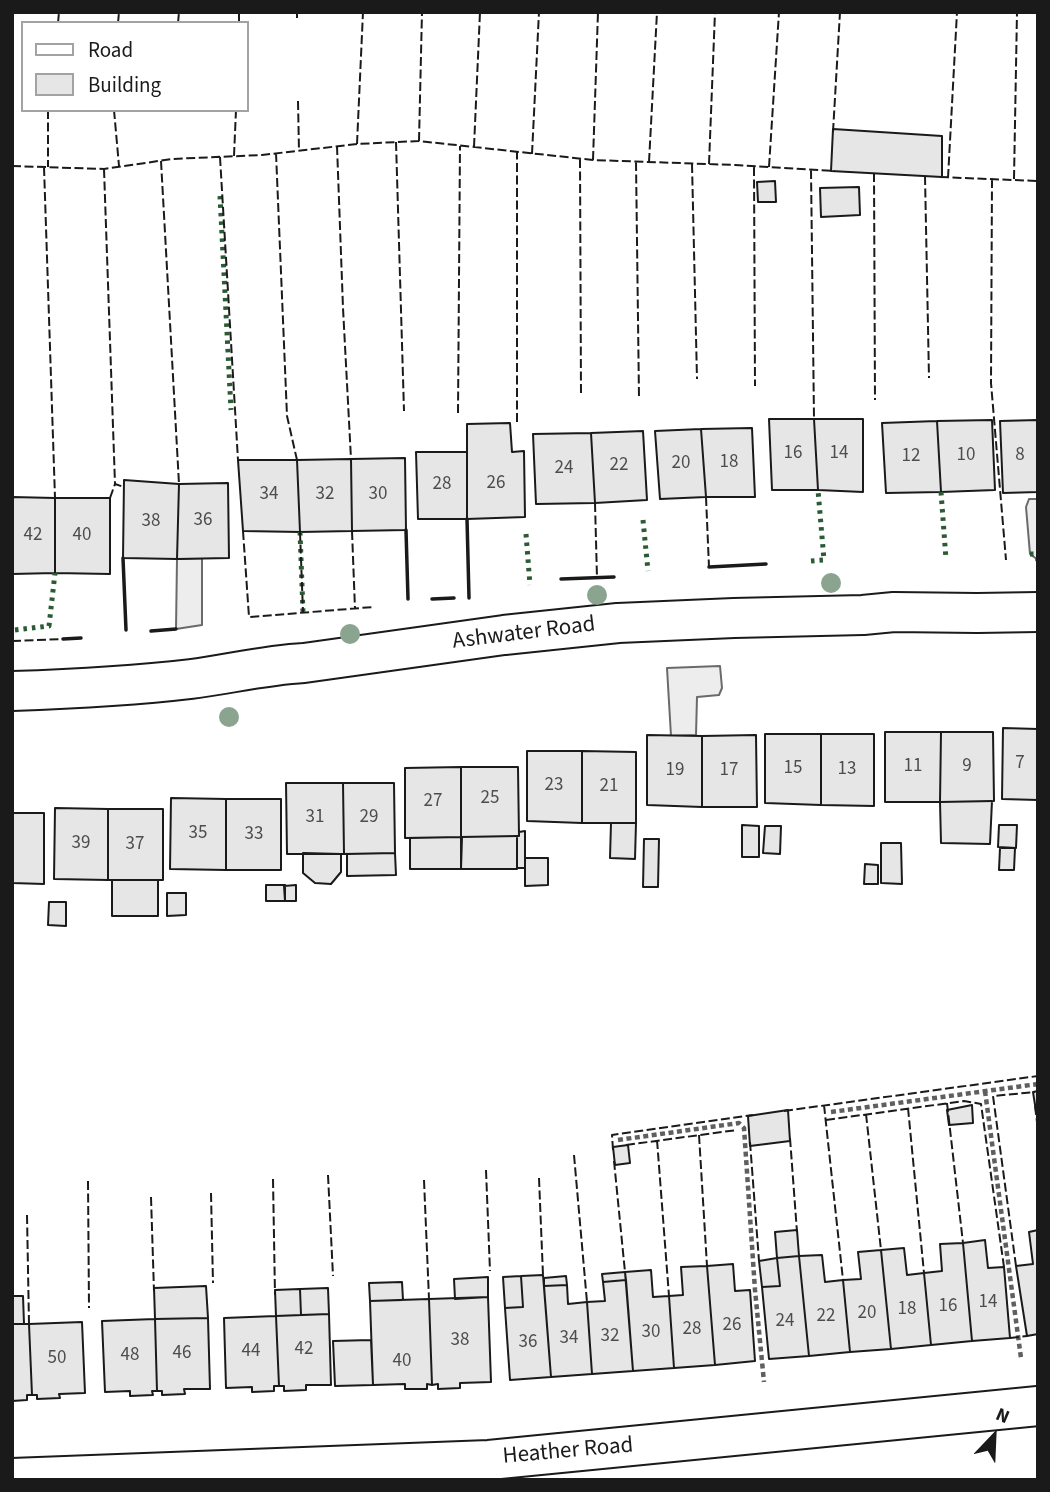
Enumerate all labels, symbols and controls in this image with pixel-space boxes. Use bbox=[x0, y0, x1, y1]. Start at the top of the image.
legend bbox=[21, 21, 248, 112]
text: Road bbox=[88, 35, 133, 65]
text: Building bbox=[88, 70, 161, 100]
house number: 16 bbox=[784, 443, 802, 465]
house number: 14 bbox=[830, 443, 848, 465]
house number: 10 bbox=[957, 445, 975, 467]
house number: 8 bbox=[1015, 445, 1025, 467]
house number: 12 bbox=[902, 446, 920, 468]
house number: 18 bbox=[720, 452, 738, 474]
house number: 20 bbox=[672, 453, 690, 475]
house number: 22 bbox=[610, 455, 628, 477]
house number: 24 bbox=[555, 458, 573, 480]
house number: 26 bbox=[487, 473, 505, 495]
house number: 28 bbox=[433, 474, 451, 496]
house number: 34 bbox=[260, 484, 278, 506]
house number: 32 bbox=[316, 484, 334, 506]
house number: 30 bbox=[369, 484, 387, 506]
house number: 36 bbox=[194, 510, 212, 532]
house number: 38 bbox=[142, 511, 160, 533]
house number: 42 bbox=[24, 525, 42, 547]
house number: 40 bbox=[73, 525, 91, 547]
street label: Ashwater Road bbox=[451, 612, 597, 656]
house number: 7 bbox=[1015, 753, 1025, 775]
house number: 11 bbox=[904, 756, 922, 778]
house number: 9 bbox=[962, 756, 972, 778]
house number: 15 bbox=[784, 758, 802, 780]
house number: 13 bbox=[838, 759, 856, 781]
house number: 19 bbox=[666, 760, 684, 782]
house number: 17 bbox=[720, 760, 738, 782]
house number: 23 bbox=[545, 775, 563, 797]
house number: 21 bbox=[600, 776, 618, 798]
house number: 25 bbox=[481, 788, 499, 810]
house number: 27 bbox=[424, 791, 442, 813]
house number: 31 bbox=[306, 807, 324, 829]
house number: 29 bbox=[360, 807, 378, 829]
house number: 35 bbox=[189, 823, 207, 845]
house number: 33 bbox=[245, 824, 263, 846]
house number: 39 bbox=[72, 833, 90, 855]
house number: 37 bbox=[126, 834, 144, 856]
house number: 14 bbox=[979, 1292, 997, 1314]
house number: 16 bbox=[939, 1296, 957, 1318]
house number: 18 bbox=[898, 1299, 916, 1321]
house number: 20 bbox=[858, 1303, 876, 1325]
house number: 22 bbox=[817, 1306, 835, 1328]
house number: 24 bbox=[776, 1311, 794, 1333]
house number: 26 bbox=[723, 1315, 741, 1337]
house number: 28 bbox=[683, 1319, 701, 1341]
house number: 30 bbox=[642, 1322, 660, 1344]
house number: 32 bbox=[601, 1326, 619, 1348]
house number: 34 bbox=[560, 1328, 578, 1350]
house number: 38 bbox=[451, 1330, 469, 1352]
house number: 36 bbox=[519, 1332, 537, 1354]
house number: 42 bbox=[295, 1339, 313, 1361]
house number: 44 bbox=[242, 1341, 260, 1363]
house number: 46 bbox=[173, 1343, 191, 1365]
house number: 48 bbox=[121, 1345, 139, 1367]
house number: 50 bbox=[48, 1348, 66, 1370]
house number: 40 bbox=[393, 1351, 411, 1373]
north arrow bbox=[959, 1401, 1029, 1471]
text: N bbox=[991, 1401, 1013, 1431]
street label: Heather Road bbox=[502, 1433, 634, 1471]

